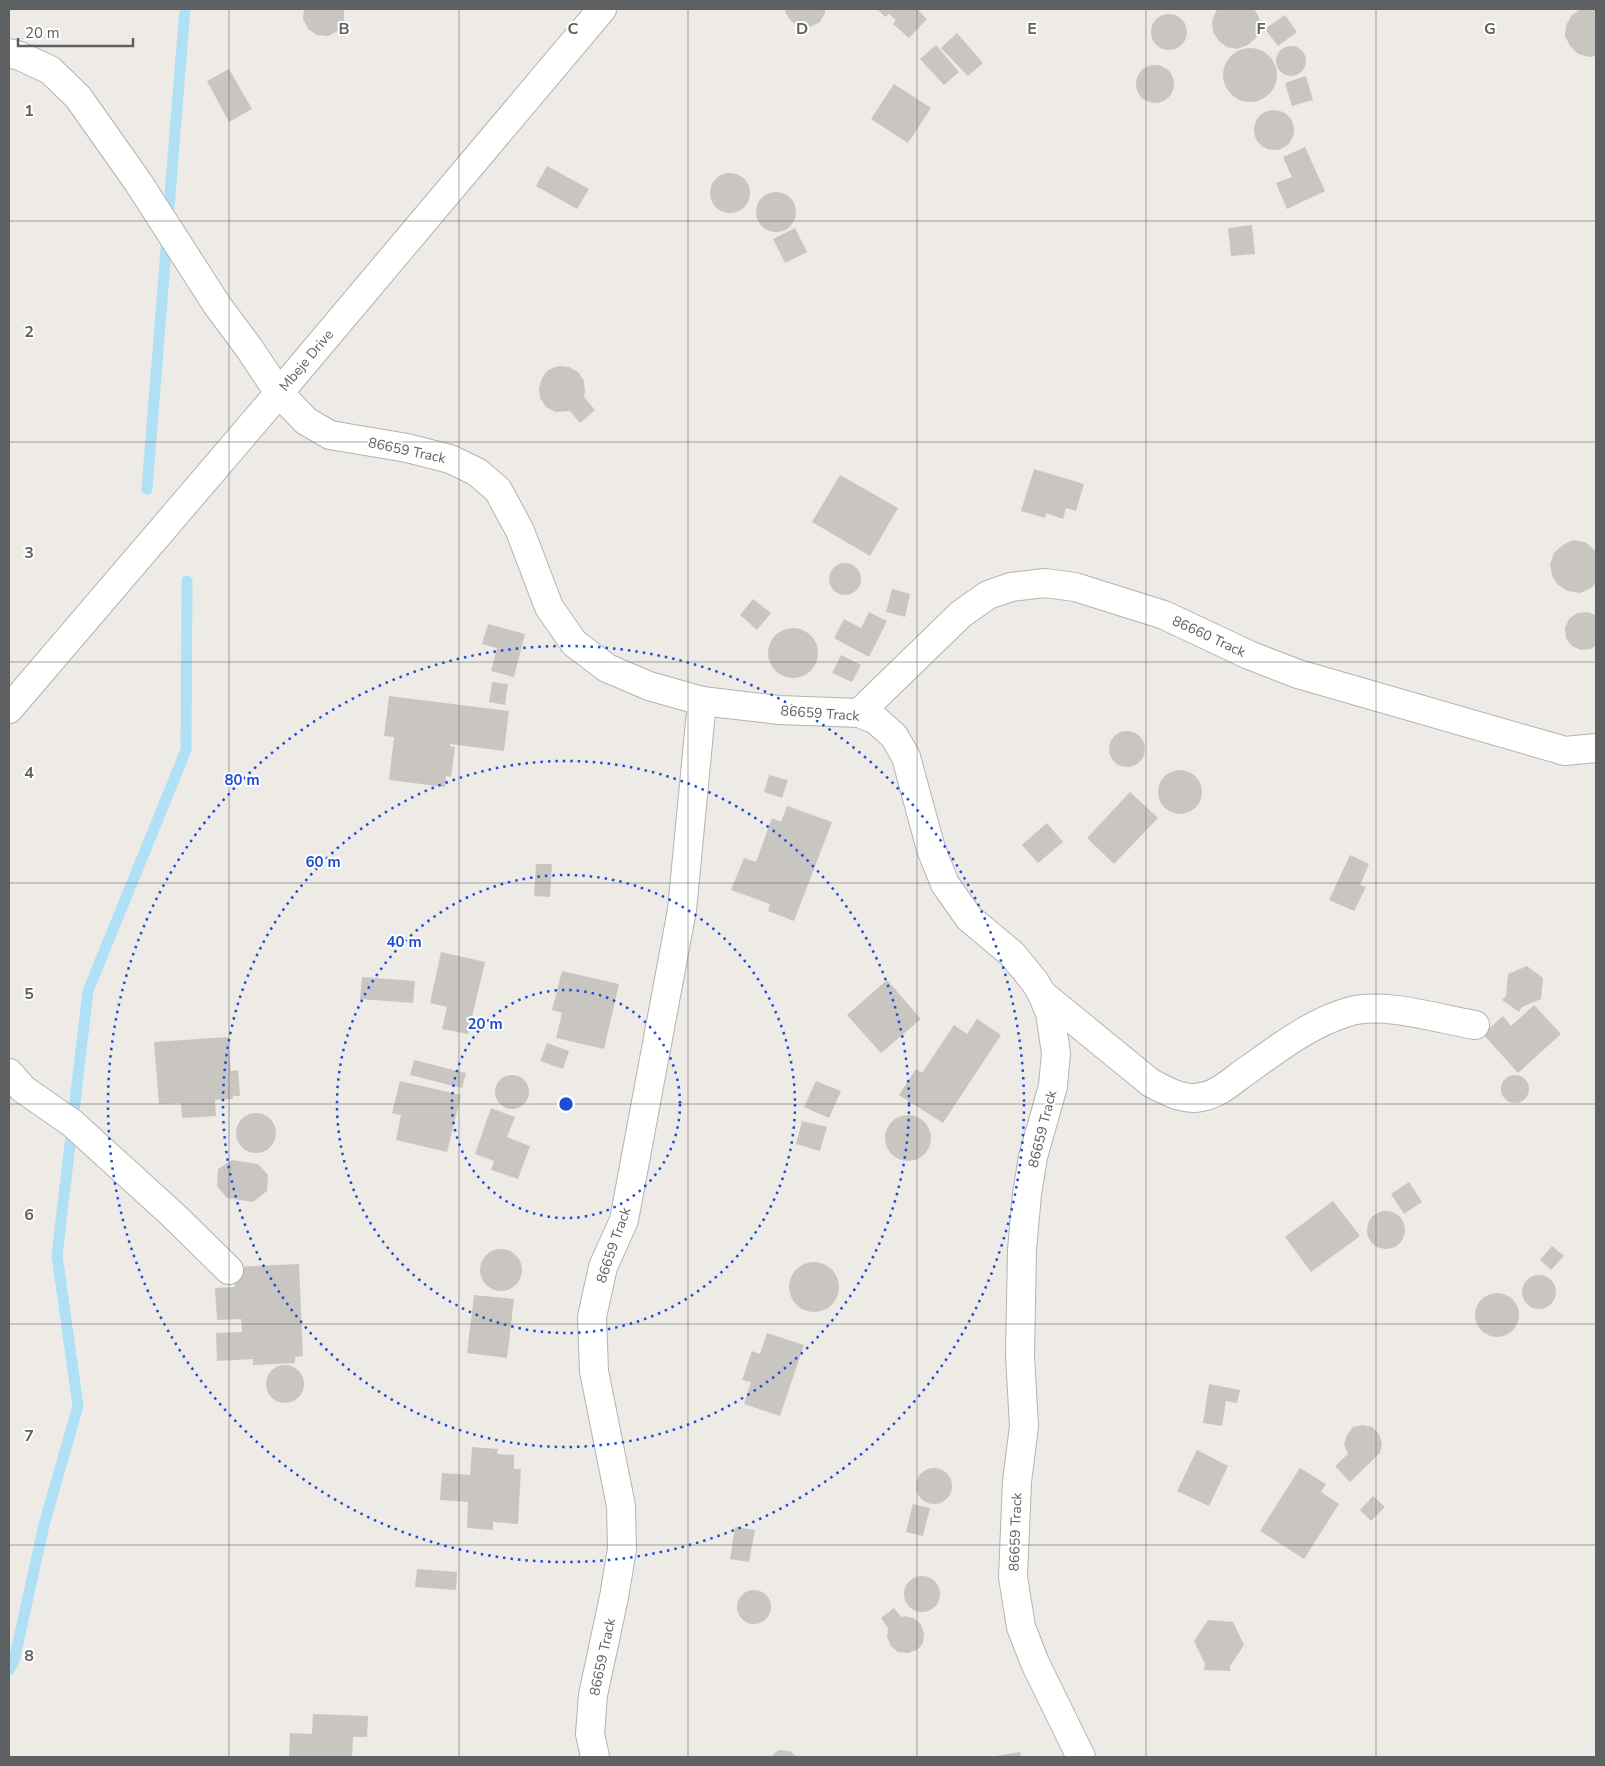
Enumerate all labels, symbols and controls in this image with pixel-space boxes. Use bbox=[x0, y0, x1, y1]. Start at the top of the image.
scale bar bbox=[18, 15, 132, 47]
text: B bbox=[338, 18, 350, 40]
text: C bbox=[568, 18, 579, 40]
text: D bbox=[796, 18, 808, 40]
text: E bbox=[1027, 18, 1037, 40]
text: F bbox=[1257, 18, 1266, 40]
text: G bbox=[1484, 18, 1496, 40]
text: 20 m bbox=[25, 23, 60, 43]
text: 1 bbox=[24, 100, 34, 122]
text: 2 bbox=[24, 321, 34, 343]
street label: Mbeje Drive bbox=[275, 325, 338, 395]
street label: 86659 Track bbox=[366, 433, 448, 468]
text: 3 bbox=[24, 542, 34, 564]
street label: 86660 Track bbox=[1169, 611, 1249, 662]
street label: 86659 Track bbox=[780, 701, 861, 726]
text: 4 bbox=[24, 762, 34, 784]
text: 80 m bbox=[224, 770, 260, 790]
text: 60 m bbox=[305, 852, 341, 872]
text: 40 m bbox=[386, 932, 422, 952]
text: 5 bbox=[24, 983, 34, 1005]
text: 20 m bbox=[467, 1014, 503, 1034]
street label: 86659 Track bbox=[1024, 1088, 1061, 1170]
centre of rings bbox=[557, 1095, 575, 1113]
text: 6 bbox=[24, 1204, 34, 1226]
street label: 86659 Track bbox=[592, 1204, 636, 1286]
text: 7 bbox=[24, 1425, 34, 1447]
street label: 86659 Track bbox=[1005, 1491, 1026, 1572]
street label: 86659 Track bbox=[585, 1616, 620, 1698]
text: 8 bbox=[24, 1645, 34, 1667]

